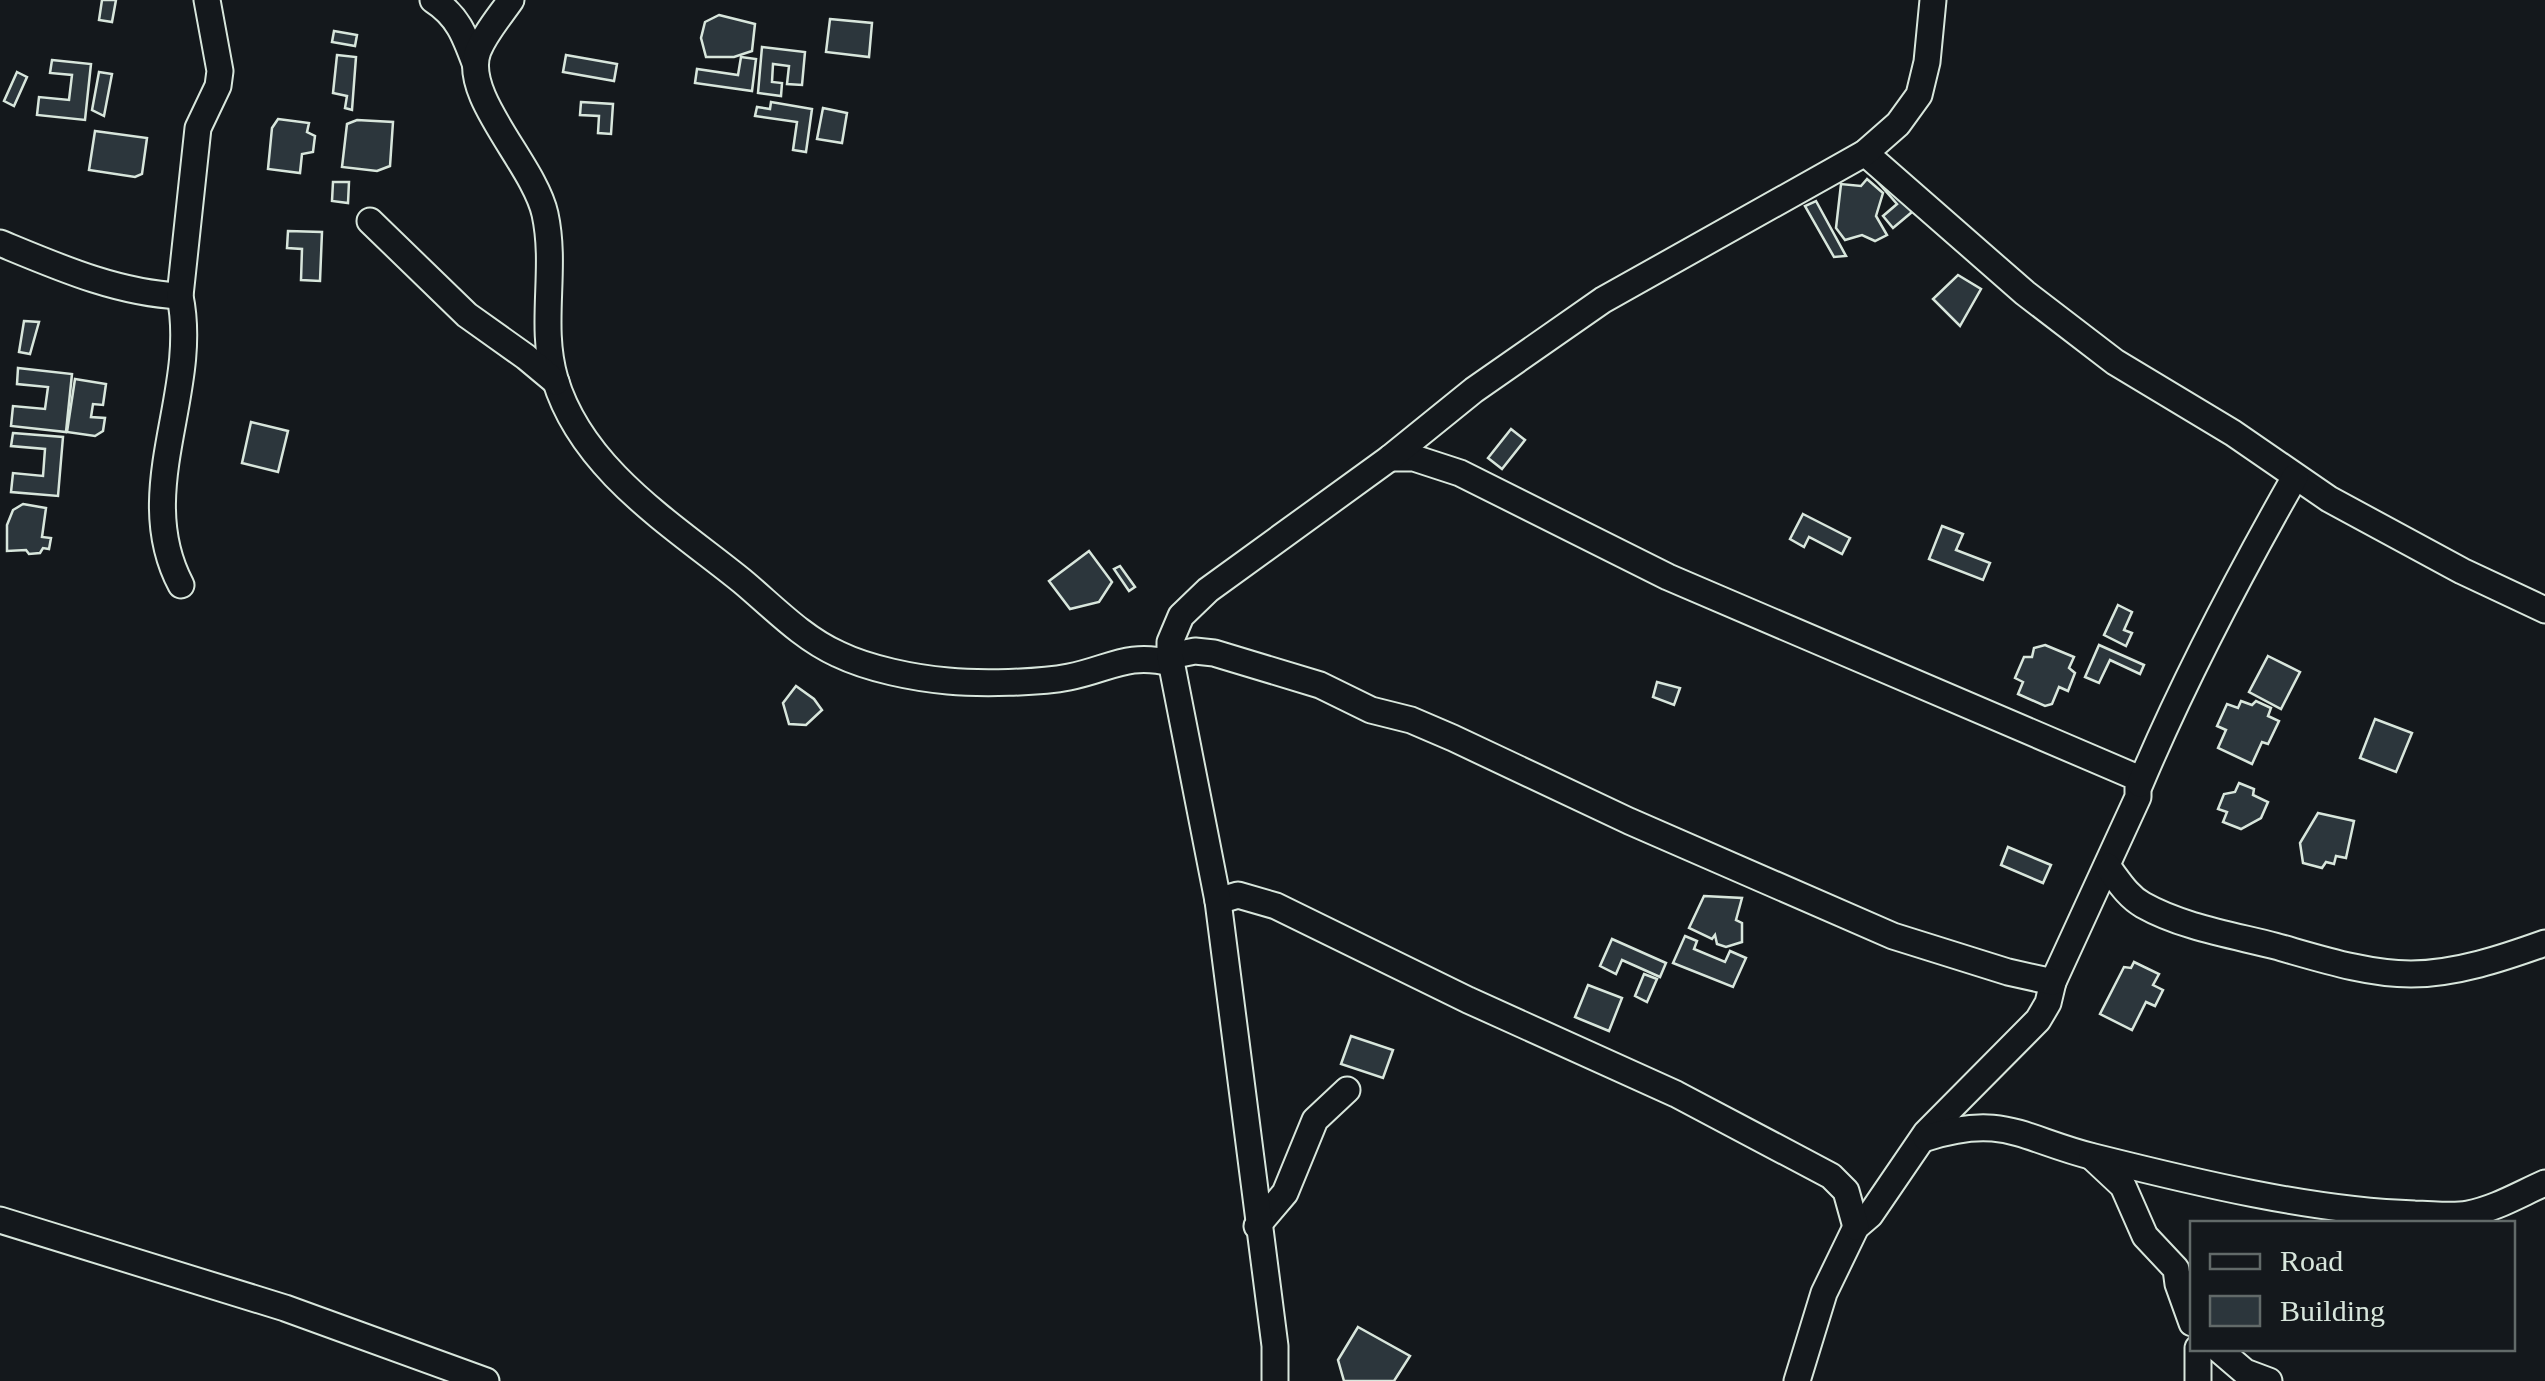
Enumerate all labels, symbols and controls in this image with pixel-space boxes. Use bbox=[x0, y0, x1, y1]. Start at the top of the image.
legend bbox=[2190, 1221, 2515, 1351]
text: Road bbox=[2280, 1244, 2343, 1277]
text: Building bbox=[2280, 1294, 2385, 1327]

